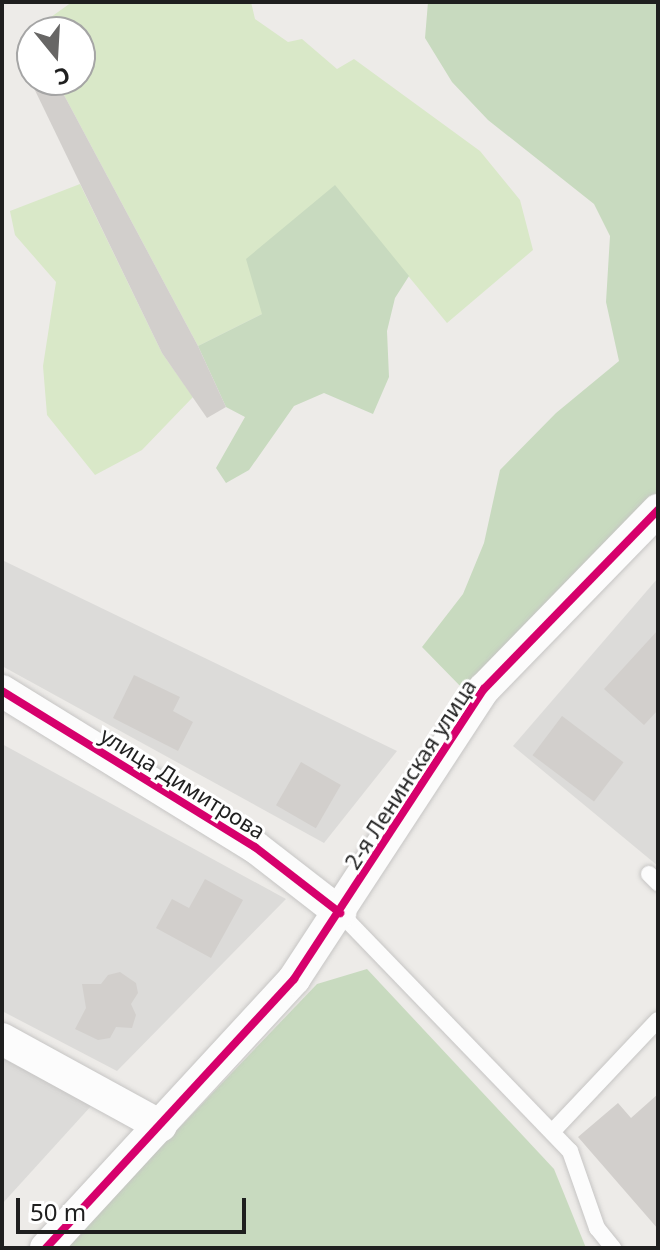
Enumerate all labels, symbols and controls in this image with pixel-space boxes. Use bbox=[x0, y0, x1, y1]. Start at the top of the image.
north arrow bbox=[16, 16, 96, 96]
text: С bbox=[51, 60, 74, 93]
street label: 2-я Ленинская улица bbox=[339, 674, 481, 874]
street label: улица Димитрова bbox=[96, 722, 270, 844]
scale bar bbox=[20, 1182, 250, 1232]
text: 50 m bbox=[30, 1195, 86, 1228]

